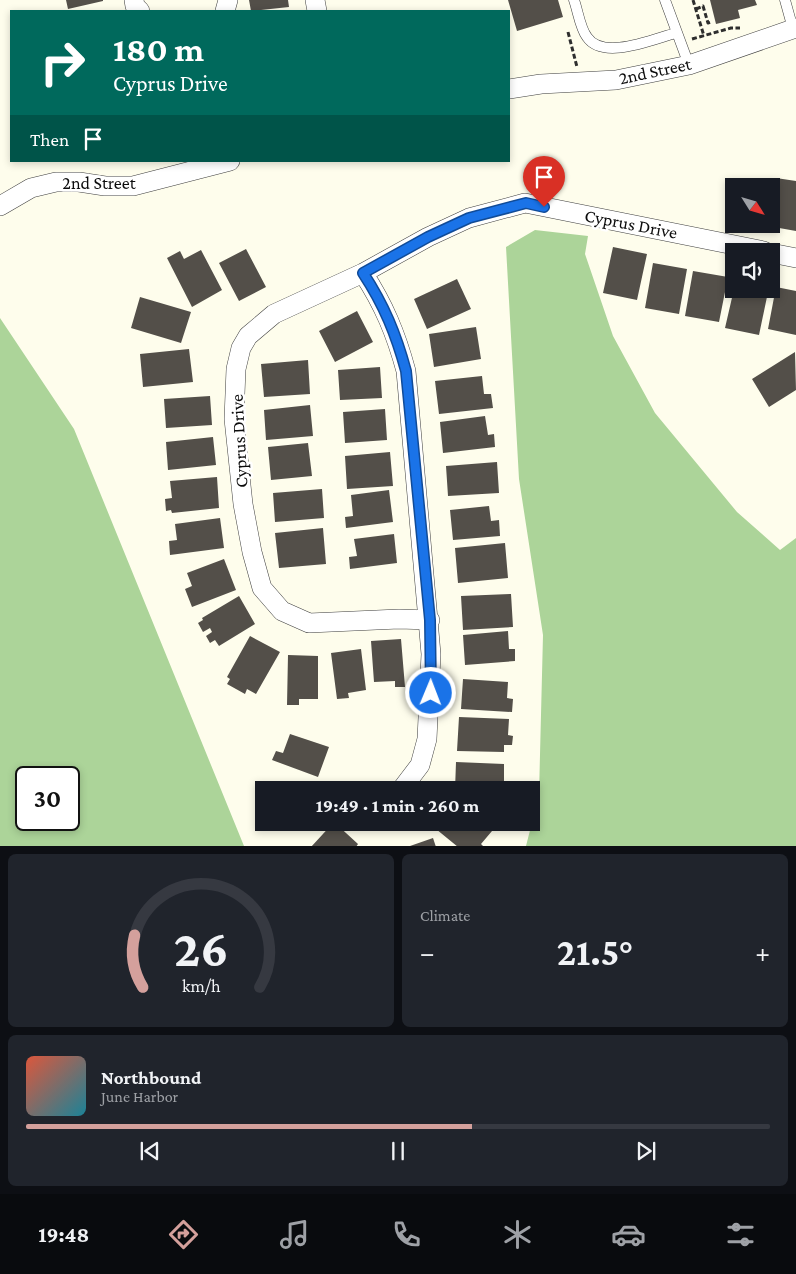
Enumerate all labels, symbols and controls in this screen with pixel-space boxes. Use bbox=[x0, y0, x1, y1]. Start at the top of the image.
icon: right bbox=[30, 30, 95, 95]
text: 180 m bbox=[113, 30, 204, 69]
street label: 2nd Street bbox=[617, 53, 694, 88]
text: Cyprus Drive bbox=[113, 71, 228, 96]
icon: arrive bbox=[79, 125, 107, 153]
text: Then bbox=[30, 129, 69, 150]
pin bbox=[523, 156, 565, 207]
icon: arrive bbox=[530, 163, 558, 191]
street label: 2nd Street bbox=[62, 173, 137, 193]
north arrow bbox=[725, 178, 780, 232]
map controls bbox=[725, 178, 780, 298]
street label: Cyprus Drive bbox=[583, 205, 679, 243]
button: sound bbox=[725, 243, 780, 298]
street label: Cyprus Drive bbox=[227, 394, 251, 488]
position arrow bbox=[404, 666, 456, 718]
speed limit sign: 30 bbox=[15, 766, 80, 831]
text: 19:49 · 1 min · 260 m bbox=[316, 795, 479, 816]
text: Climate bbox=[420, 907, 470, 924]
text: 26 bbox=[174, 919, 228, 977]
text: 21.5° bbox=[557, 931, 633, 973]
text: − bbox=[420, 937, 435, 968]
text: + bbox=[755, 937, 770, 968]
text: km/h bbox=[182, 976, 221, 996]
text: Northbound bbox=[101, 1067, 201, 1088]
text: June Harbor bbox=[101, 1088, 178, 1105]
icon: previous bbox=[136, 1137, 164, 1165]
icon: pause bbox=[384, 1137, 412, 1165]
icon: next bbox=[632, 1137, 660, 1165]
icon: directions bbox=[166, 1217, 201, 1252]
icon: music bbox=[277, 1217, 312, 1252]
icon: phone bbox=[389, 1217, 424, 1252]
icon: climate bbox=[500, 1217, 535, 1252]
icon: car bbox=[611, 1217, 646, 1252]
icon: filters bbox=[723, 1217, 758, 1252]
text: 19:48 bbox=[38, 1222, 89, 1247]

